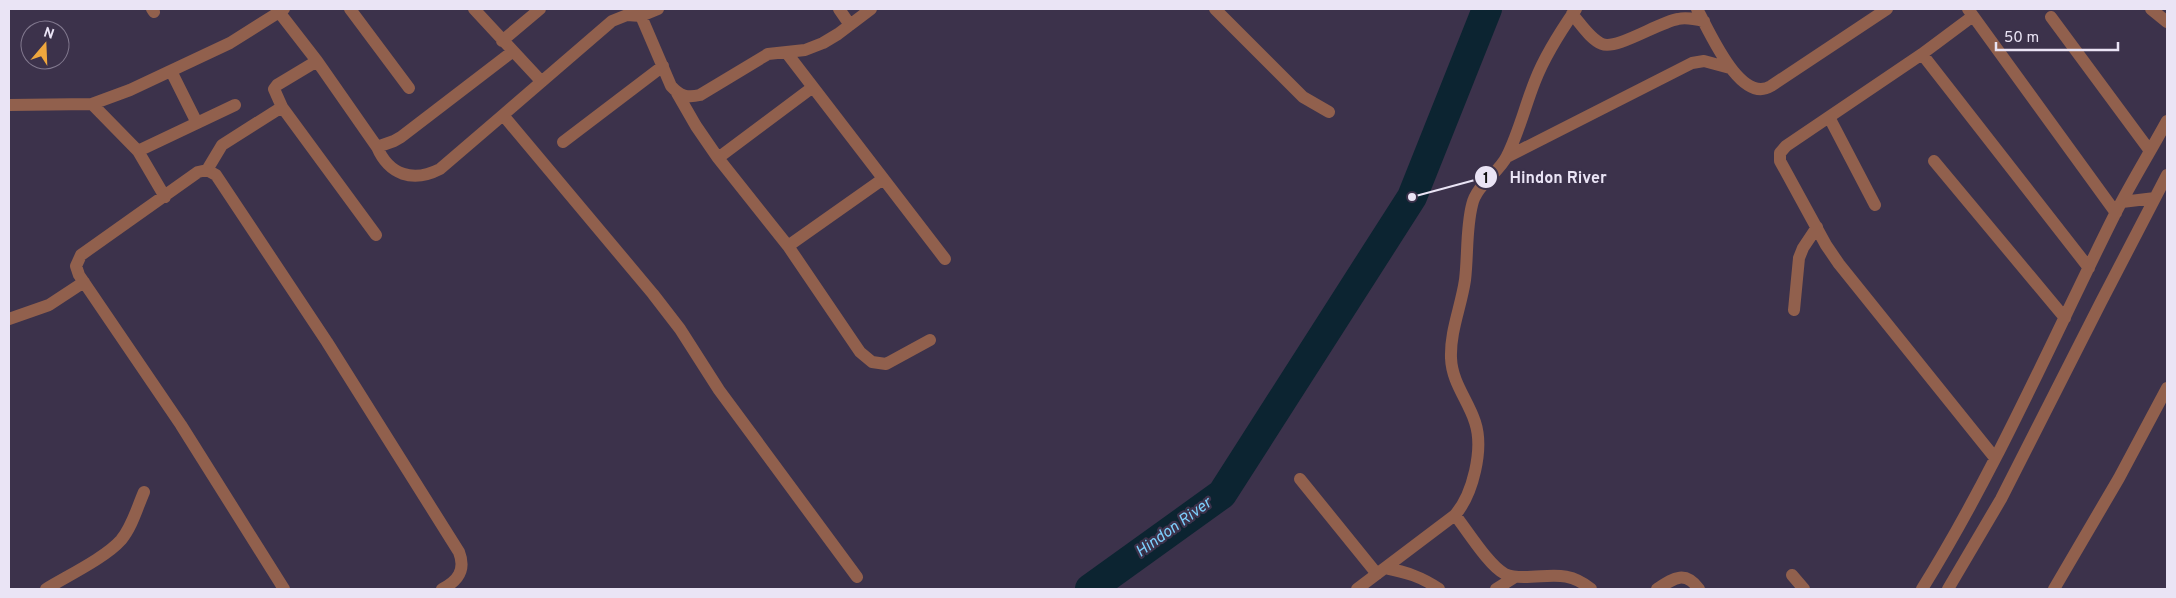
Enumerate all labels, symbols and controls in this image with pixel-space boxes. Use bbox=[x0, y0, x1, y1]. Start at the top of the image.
north arrow bbox=[20, 20, 70, 70]
scale bar bbox=[1996, 20, 2118, 52]
text: N bbox=[41, 24, 56, 44]
text: 50 m bbox=[2004, 29, 2039, 48]
callout: Hindon River bbox=[1474, 162, 1616, 193]
text: Hindon River bbox=[1509, 169, 1607, 189]
text: 1 bbox=[1483, 170, 1489, 189]
water label: Hindon River bbox=[1132, 493, 1217, 562]

